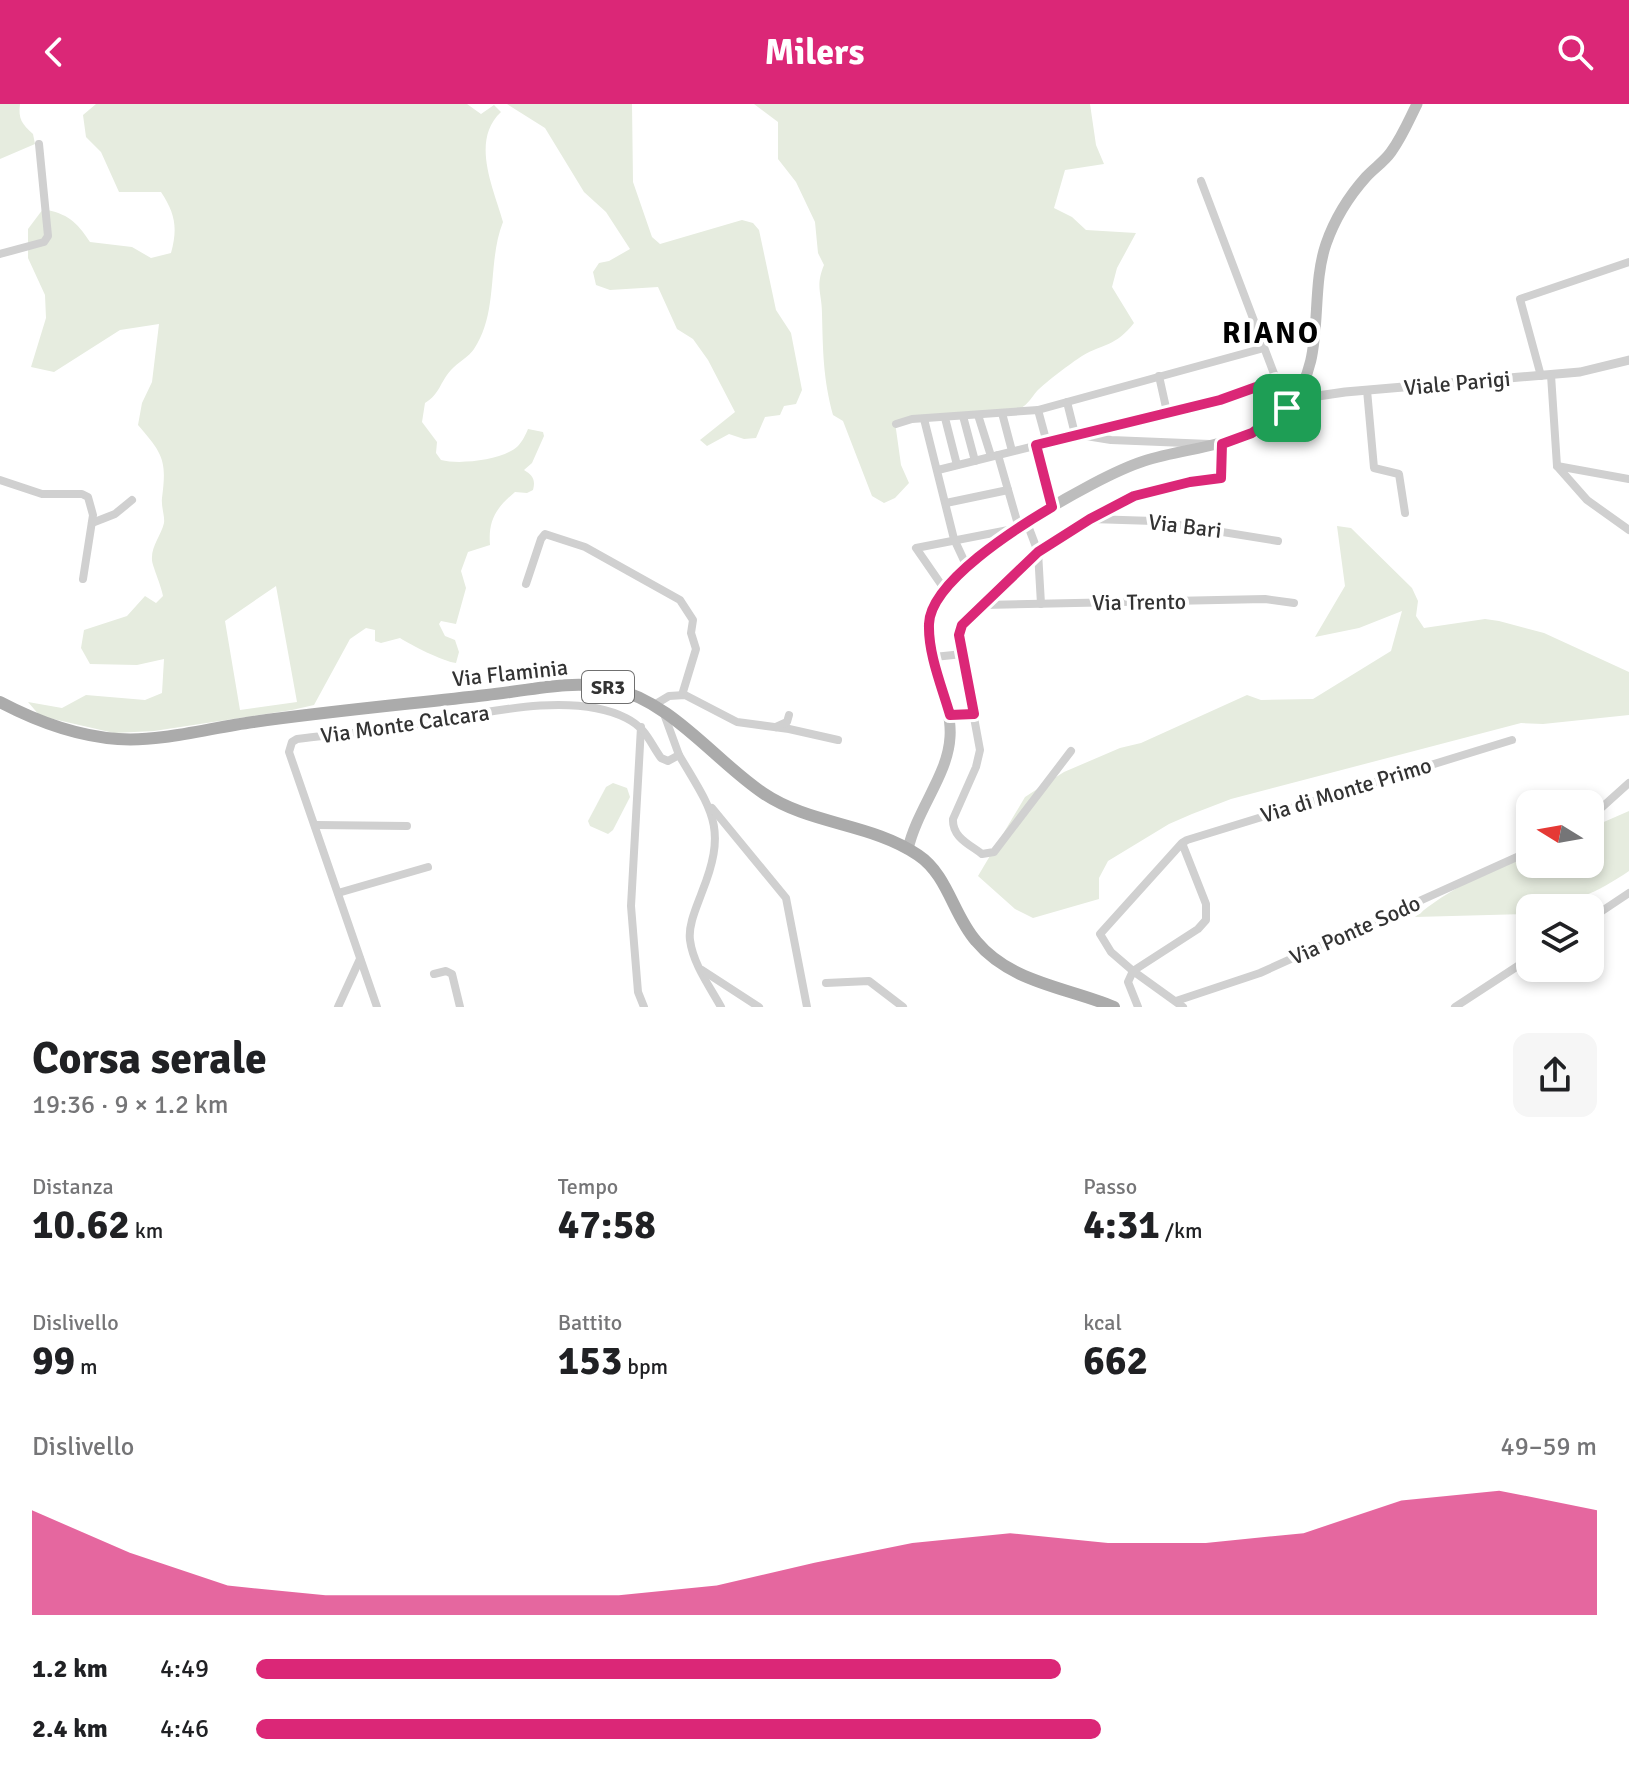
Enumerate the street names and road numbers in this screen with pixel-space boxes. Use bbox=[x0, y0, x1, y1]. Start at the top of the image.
street label: Viale Parigi bbox=[1403, 365, 1511, 401]
street label: Via Bari bbox=[1147, 508, 1223, 544]
street label: Via Trento bbox=[1092, 588, 1186, 616]
street label: Via Flaminia bbox=[451, 653, 569, 693]
road number: SR3 bbox=[582, 671, 634, 703]
street label: Via Monte Calcara bbox=[319, 699, 491, 749]
street label: Via di Monte Primo bbox=[1257, 751, 1435, 829]
street label: Via Ponte Sodo bbox=[1286, 889, 1424, 971]

